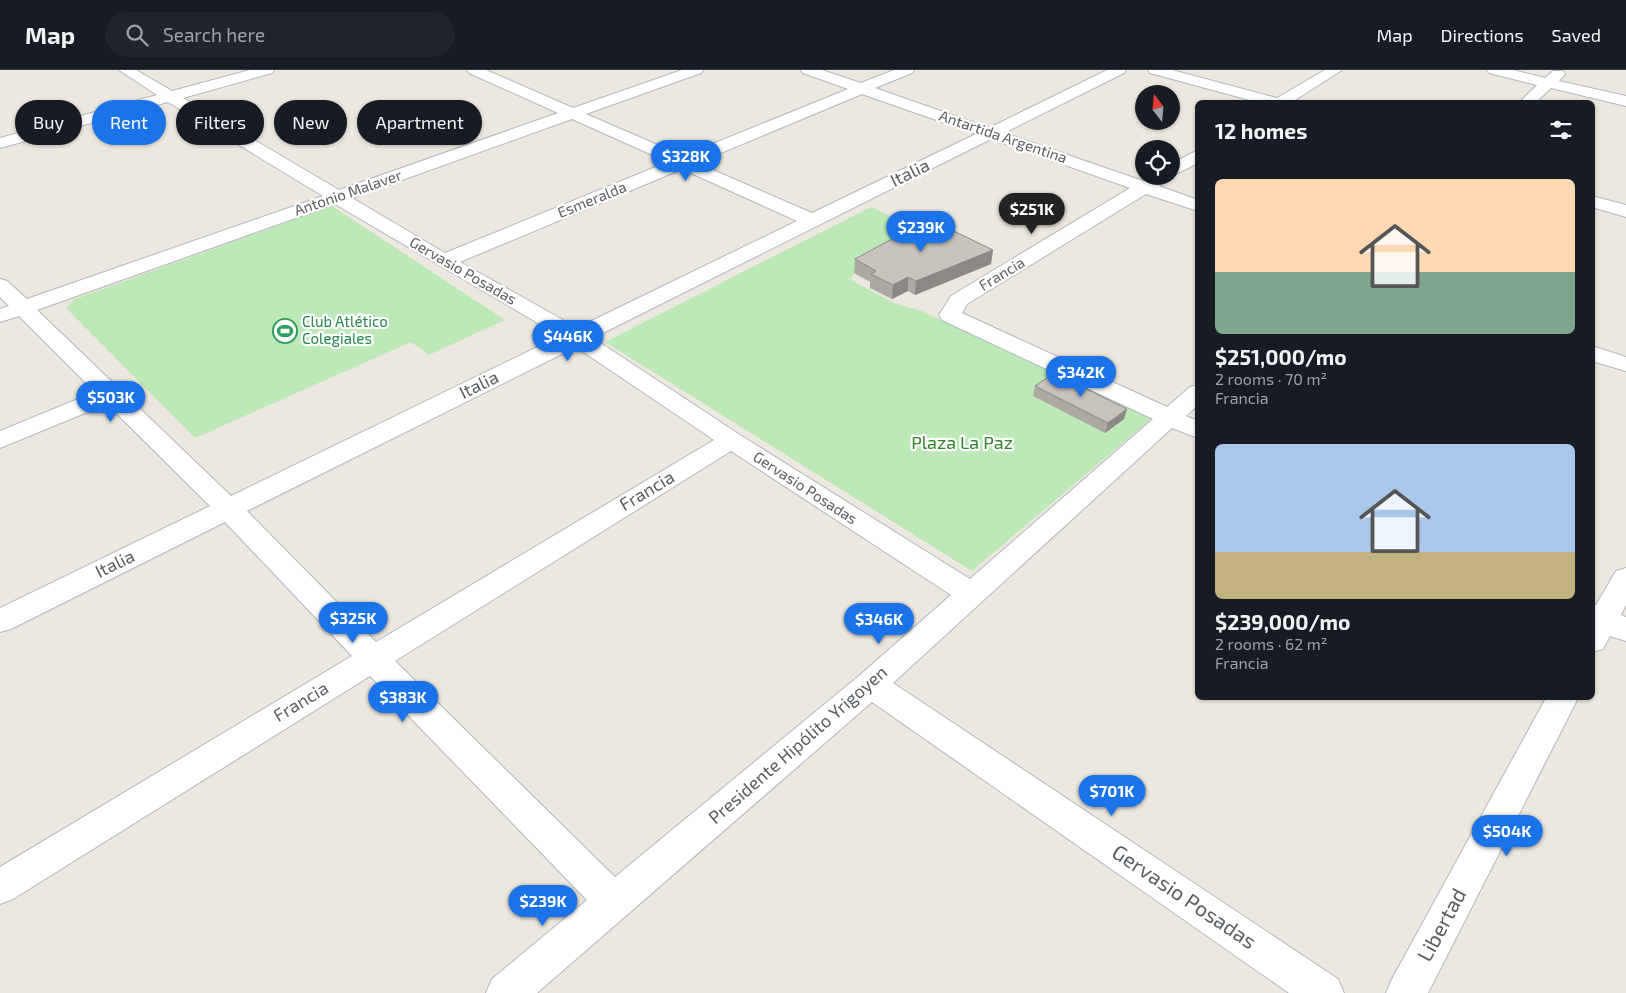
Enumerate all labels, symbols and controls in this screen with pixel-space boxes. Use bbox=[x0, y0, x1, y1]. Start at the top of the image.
search box bbox=[105, 12, 455, 57]
text: Map bbox=[25, 20, 75, 49]
icon: search bbox=[123, 21, 151, 49]
text: Search here bbox=[163, 23, 265, 46]
text: Map bbox=[1376, 24, 1413, 46]
text: Directions bbox=[1441, 24, 1524, 46]
text: Saved bbox=[1552, 24, 1601, 46]
north arrow bbox=[1135, 85, 1180, 130]
map controls bbox=[1135, 85, 1180, 185]
chip: Buy bbox=[15, 100, 82, 145]
chip: Rent bbox=[92, 100, 166, 145]
chip: Filters bbox=[176, 100, 264, 145]
chip: New bbox=[274, 100, 347, 145]
chip: Apartment bbox=[357, 100, 482, 145]
street label: Antartida Argentina bbox=[937, 106, 1070, 166]
icon: filters bbox=[1547, 116, 1575, 144]
text: 12 homes bbox=[1215, 118, 1307, 143]
pin: $328K bbox=[651, 140, 721, 182]
button: locate bbox=[1135, 140, 1180, 185]
text: $328K bbox=[662, 146, 710, 165]
street label: Italia bbox=[886, 153, 933, 191]
street label: Antonio Malaver bbox=[292, 165, 404, 219]
street label: Esmeralda bbox=[555, 177, 629, 221]
pin: $251K bbox=[997, 192, 1067, 235]
text: $251K bbox=[1010, 199, 1054, 218]
pin: $239K bbox=[886, 210, 956, 253]
icon: home bbox=[1350, 211, 1440, 301]
text: $239K bbox=[897, 217, 945, 236]
street label: Gervasio Posadas bbox=[407, 232, 520, 308]
street label: Francia bbox=[975, 253, 1028, 294]
place label: Club Atlético Colegiales bbox=[302, 312, 388, 347]
sports icon: Club Atlético Colegiales bbox=[272, 318, 298, 344]
pin: $446K bbox=[533, 320, 603, 362]
text: $446K bbox=[543, 326, 593, 345]
text: $251,000/mo bbox=[1215, 344, 1347, 369]
pin: $342K bbox=[1046, 356, 1116, 398]
text: $342K bbox=[1057, 362, 1105, 381]
street label: Italia bbox=[455, 365, 502, 403]
text: 2 rooms · 70 m² bbox=[1215, 369, 1327, 388]
pin: $503K bbox=[76, 380, 146, 423]
text: $503K bbox=[87, 387, 135, 406]
text: Francia bbox=[1215, 388, 1268, 407]
park label: Plaza La Paz bbox=[911, 431, 1013, 453]
street label: Gervasio Posadas bbox=[750, 447, 861, 527]
street label: Francia bbox=[615, 465, 678, 515]
icon: home bbox=[1350, 476, 1440, 566]
street label: Italia bbox=[91, 544, 138, 582]
pin: $325K bbox=[318, 602, 388, 644]
pin: $346K bbox=[844, 602, 914, 645]
text: $325K bbox=[330, 608, 376, 627]
text: $346K bbox=[855, 609, 903, 628]
text: $239,000/mo bbox=[1215, 609, 1350, 634]
text: 2 rooms · 62 m² bbox=[1215, 634, 1327, 653]
text: Francia bbox=[1215, 653, 1268, 672]
street label: Presidente Hipólito Yrigoyen bbox=[703, 661, 891, 828]
street label: Francia bbox=[269, 676, 332, 726]
pin: $383K bbox=[368, 680, 438, 723]
text: $383K bbox=[379, 687, 427, 706]
pin: $701K bbox=[1077, 774, 1147, 817]
text: $701K bbox=[1090, 781, 1134, 800]
pin: $504K bbox=[1472, 814, 1542, 857]
text: $504K bbox=[1483, 821, 1531, 840]
street label: Gervasio Posadas bbox=[1108, 838, 1262, 953]
street label: Libertad bbox=[1411, 883, 1470, 965]
pin: $239K bbox=[508, 884, 578, 927]
text: $239K bbox=[519, 891, 567, 910]

